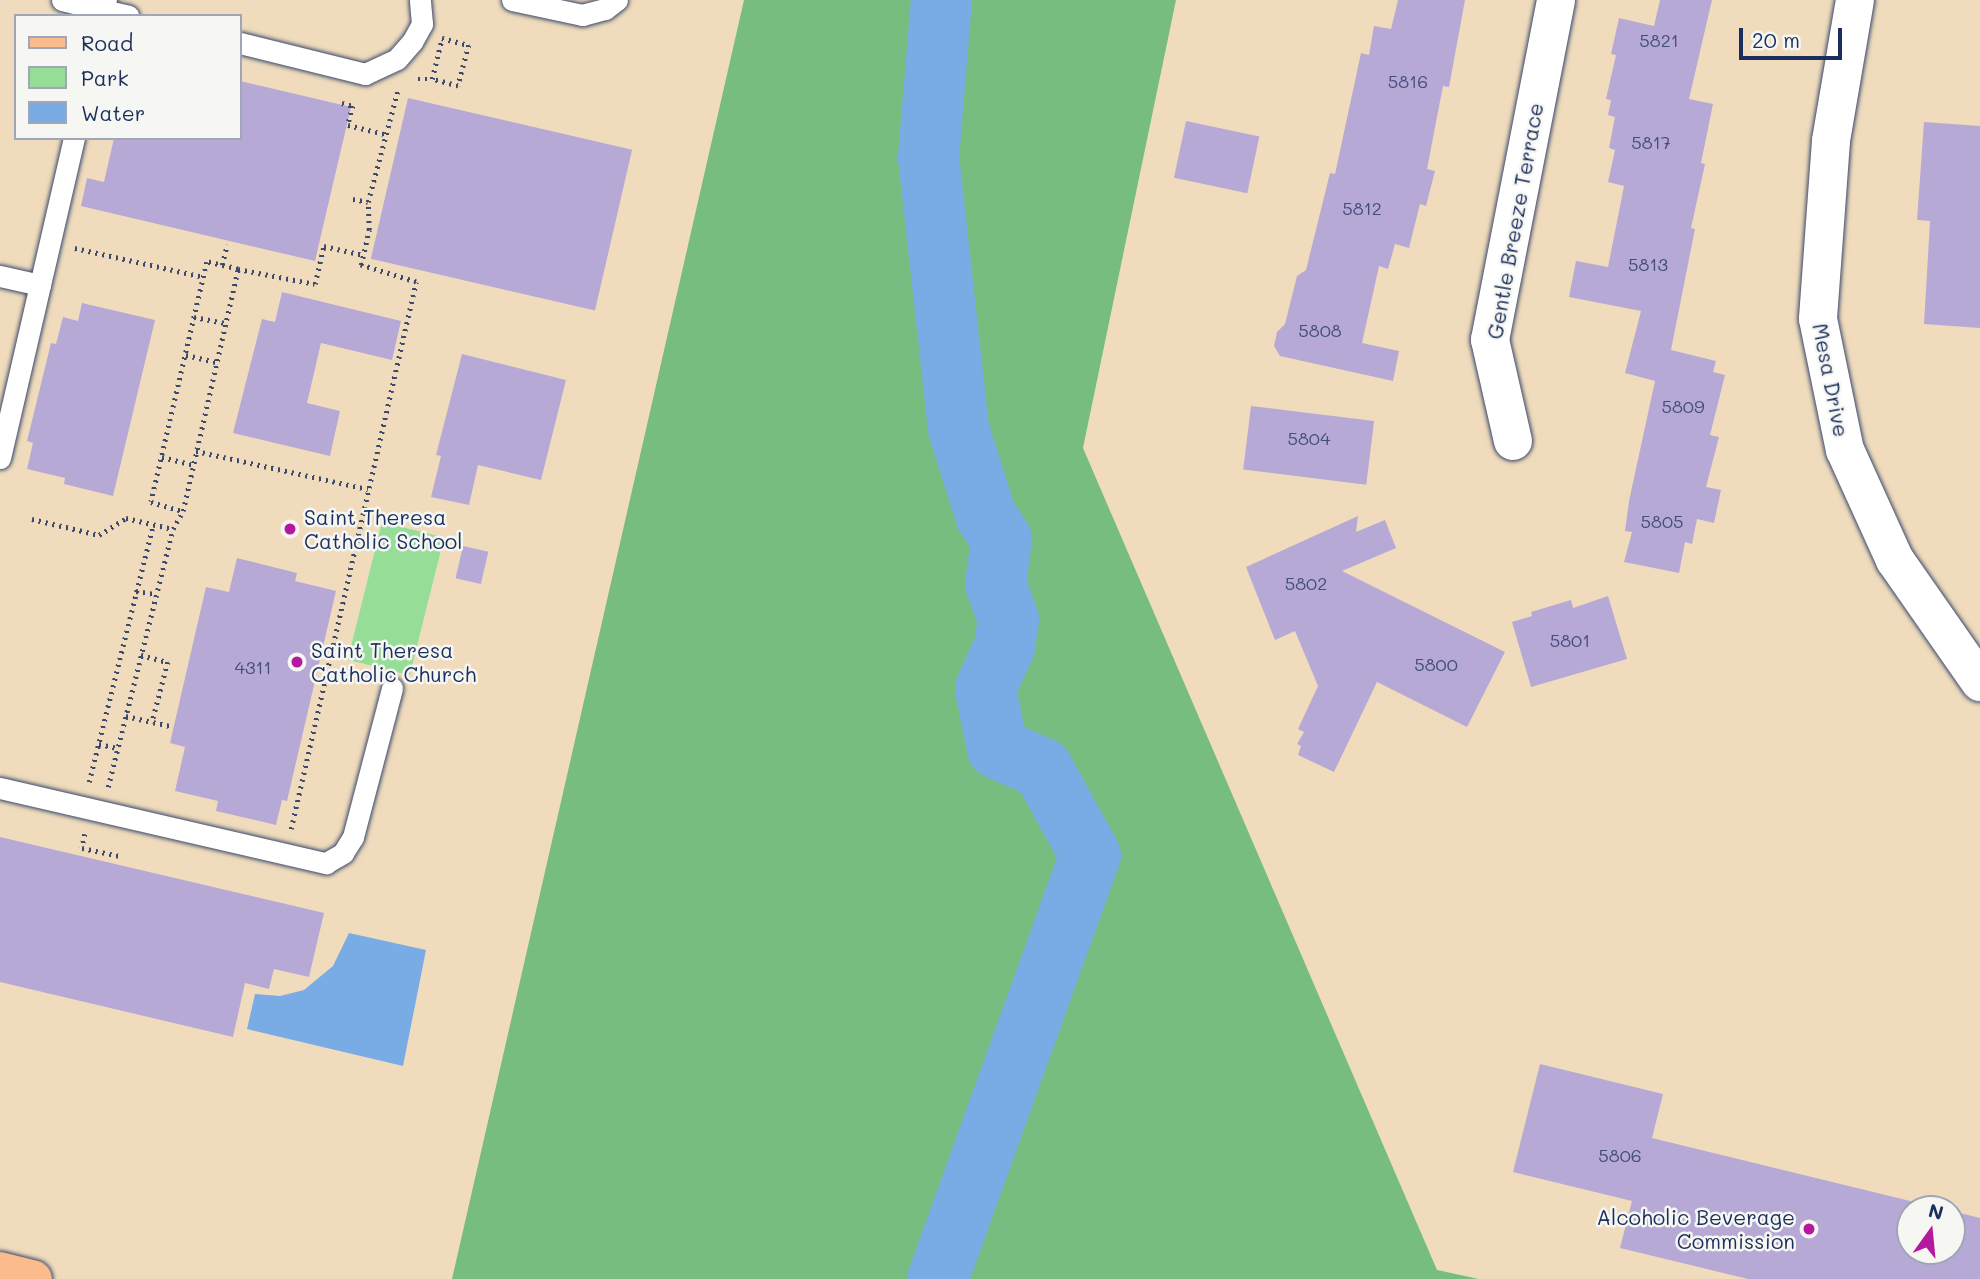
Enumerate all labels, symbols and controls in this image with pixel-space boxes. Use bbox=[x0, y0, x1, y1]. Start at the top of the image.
legend bbox=[14, 14, 242, 140]
scale bar bbox=[1742, 14, 1845, 58]
text: 20 m bbox=[1752, 26, 1800, 53]
text: Road bbox=[81, 29, 133, 56]
house number: 5821 bbox=[1639, 29, 1679, 51]
text: Park bbox=[81, 64, 129, 91]
house number: 5816 bbox=[1388, 70, 1428, 92]
text: Water bbox=[81, 99, 145, 126]
street label: Gentle Breeze Terrace bbox=[1482, 101, 1548, 341]
house number: 5817 bbox=[1631, 131, 1671, 153]
house number: 5812 bbox=[1342, 197, 1382, 219]
house number: 5813 bbox=[1628, 253, 1668, 275]
house number: 5808 bbox=[1298, 319, 1342, 341]
street label: Mesa Drive bbox=[1808, 321, 1854, 439]
house number: 5809 bbox=[1661, 395, 1705, 417]
house number: 5804 bbox=[1287, 427, 1331, 449]
place label: Saint Theresa Catholic School bbox=[304, 504, 463, 554]
house number: 5805 bbox=[1641, 510, 1683, 532]
marker: Saint Theresa Catholic School bbox=[282, 521, 298, 537]
house number: 5802 bbox=[1285, 572, 1327, 594]
house number: 5801 bbox=[1550, 629, 1590, 651]
place label: Saint Theresa Catholic Church bbox=[311, 637, 476, 687]
house number: 5800 bbox=[1414, 653, 1458, 675]
marker: Saint Theresa Catholic Church bbox=[289, 654, 305, 670]
house number: 4311 bbox=[234, 656, 272, 678]
house number: 5806 bbox=[1598, 1144, 1642, 1166]
north arrow bbox=[1896, 1195, 1966, 1265]
text: N bbox=[1926, 1197, 1946, 1225]
place label: Alcoholic Beverage Commission bbox=[1596, 1204, 1795, 1254]
marker: Alcoholic Beverage Commission bbox=[1801, 1221, 1817, 1237]

